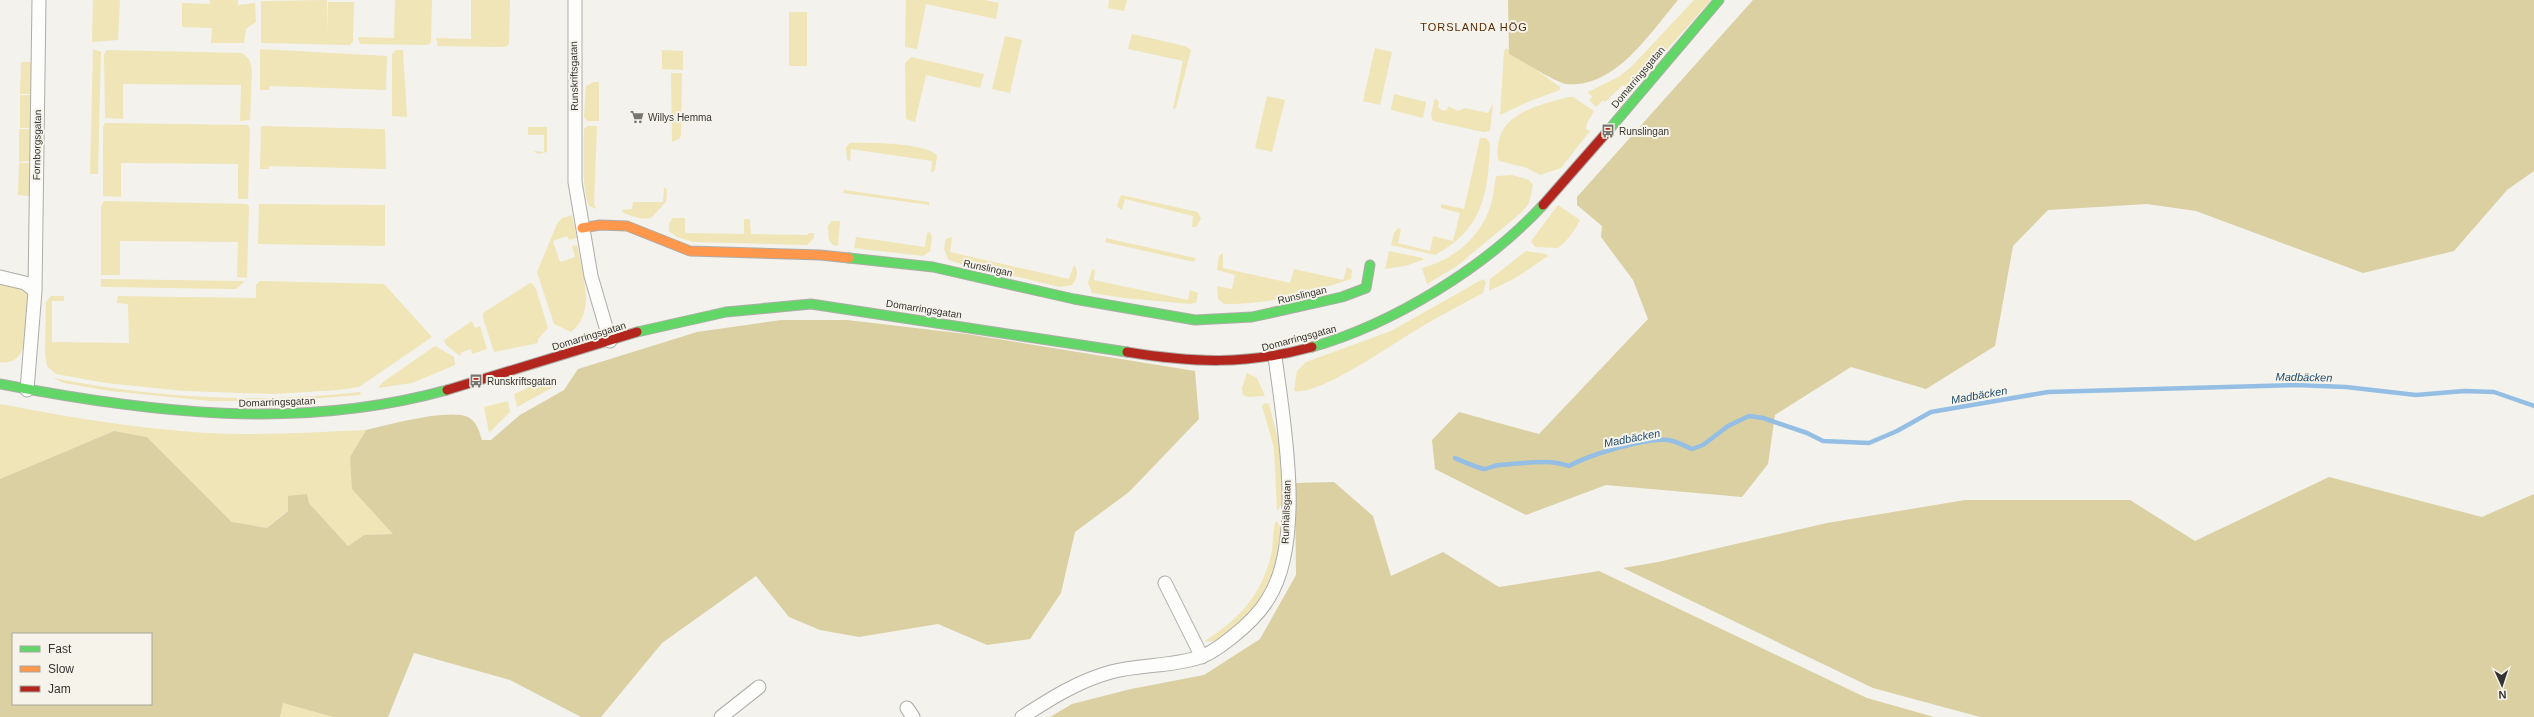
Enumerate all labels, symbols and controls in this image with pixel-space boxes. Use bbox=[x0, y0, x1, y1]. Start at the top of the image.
district label: TORSLANDA HÖG bbox=[1420, 21, 1528, 33]
street label: Runskriftsgatan bbox=[568, 41, 580, 111]
street label: Domarringsgatan bbox=[1609, 44, 1667, 110]
supermarket icon: Willys Hemma bbox=[629, 109, 645, 125]
street label: Fornborgsgatan bbox=[31, 110, 43, 180]
place label: Willys Hemma bbox=[648, 112, 712, 123]
bus stop icon: Runslingan bbox=[1600, 123, 1616, 139]
place label: Runslingan bbox=[1619, 126, 1669, 137]
street label: Runslingan bbox=[962, 257, 1014, 279]
street label: Runslingan bbox=[1276, 284, 1328, 306]
street label: Domarringsgatan bbox=[885, 298, 963, 320]
street label: Domarringsgatan bbox=[551, 320, 627, 352]
street label: Domarringsgatan bbox=[1261, 323, 1337, 353]
water label: Madbäcken bbox=[2275, 371, 2333, 383]
bus stop icon: Runskriftsgatan bbox=[468, 373, 484, 389]
place label: Runskriftsgatan bbox=[487, 376, 556, 387]
water label: Madbäcken bbox=[1950, 384, 2008, 406]
street label: Domarringsgatan bbox=[238, 395, 316, 409]
water label: Madbäcken bbox=[1603, 427, 1661, 449]
street label: Runhällsgatan bbox=[1279, 480, 1293, 544]
legend bbox=[12, 633, 152, 705]
text: Fast bbox=[48, 642, 72, 656]
text: Slow bbox=[48, 662, 74, 676]
north arrow bbox=[2482, 665, 2522, 705]
text: Jam bbox=[48, 682, 71, 696]
text: N bbox=[2498, 689, 2507, 701]

